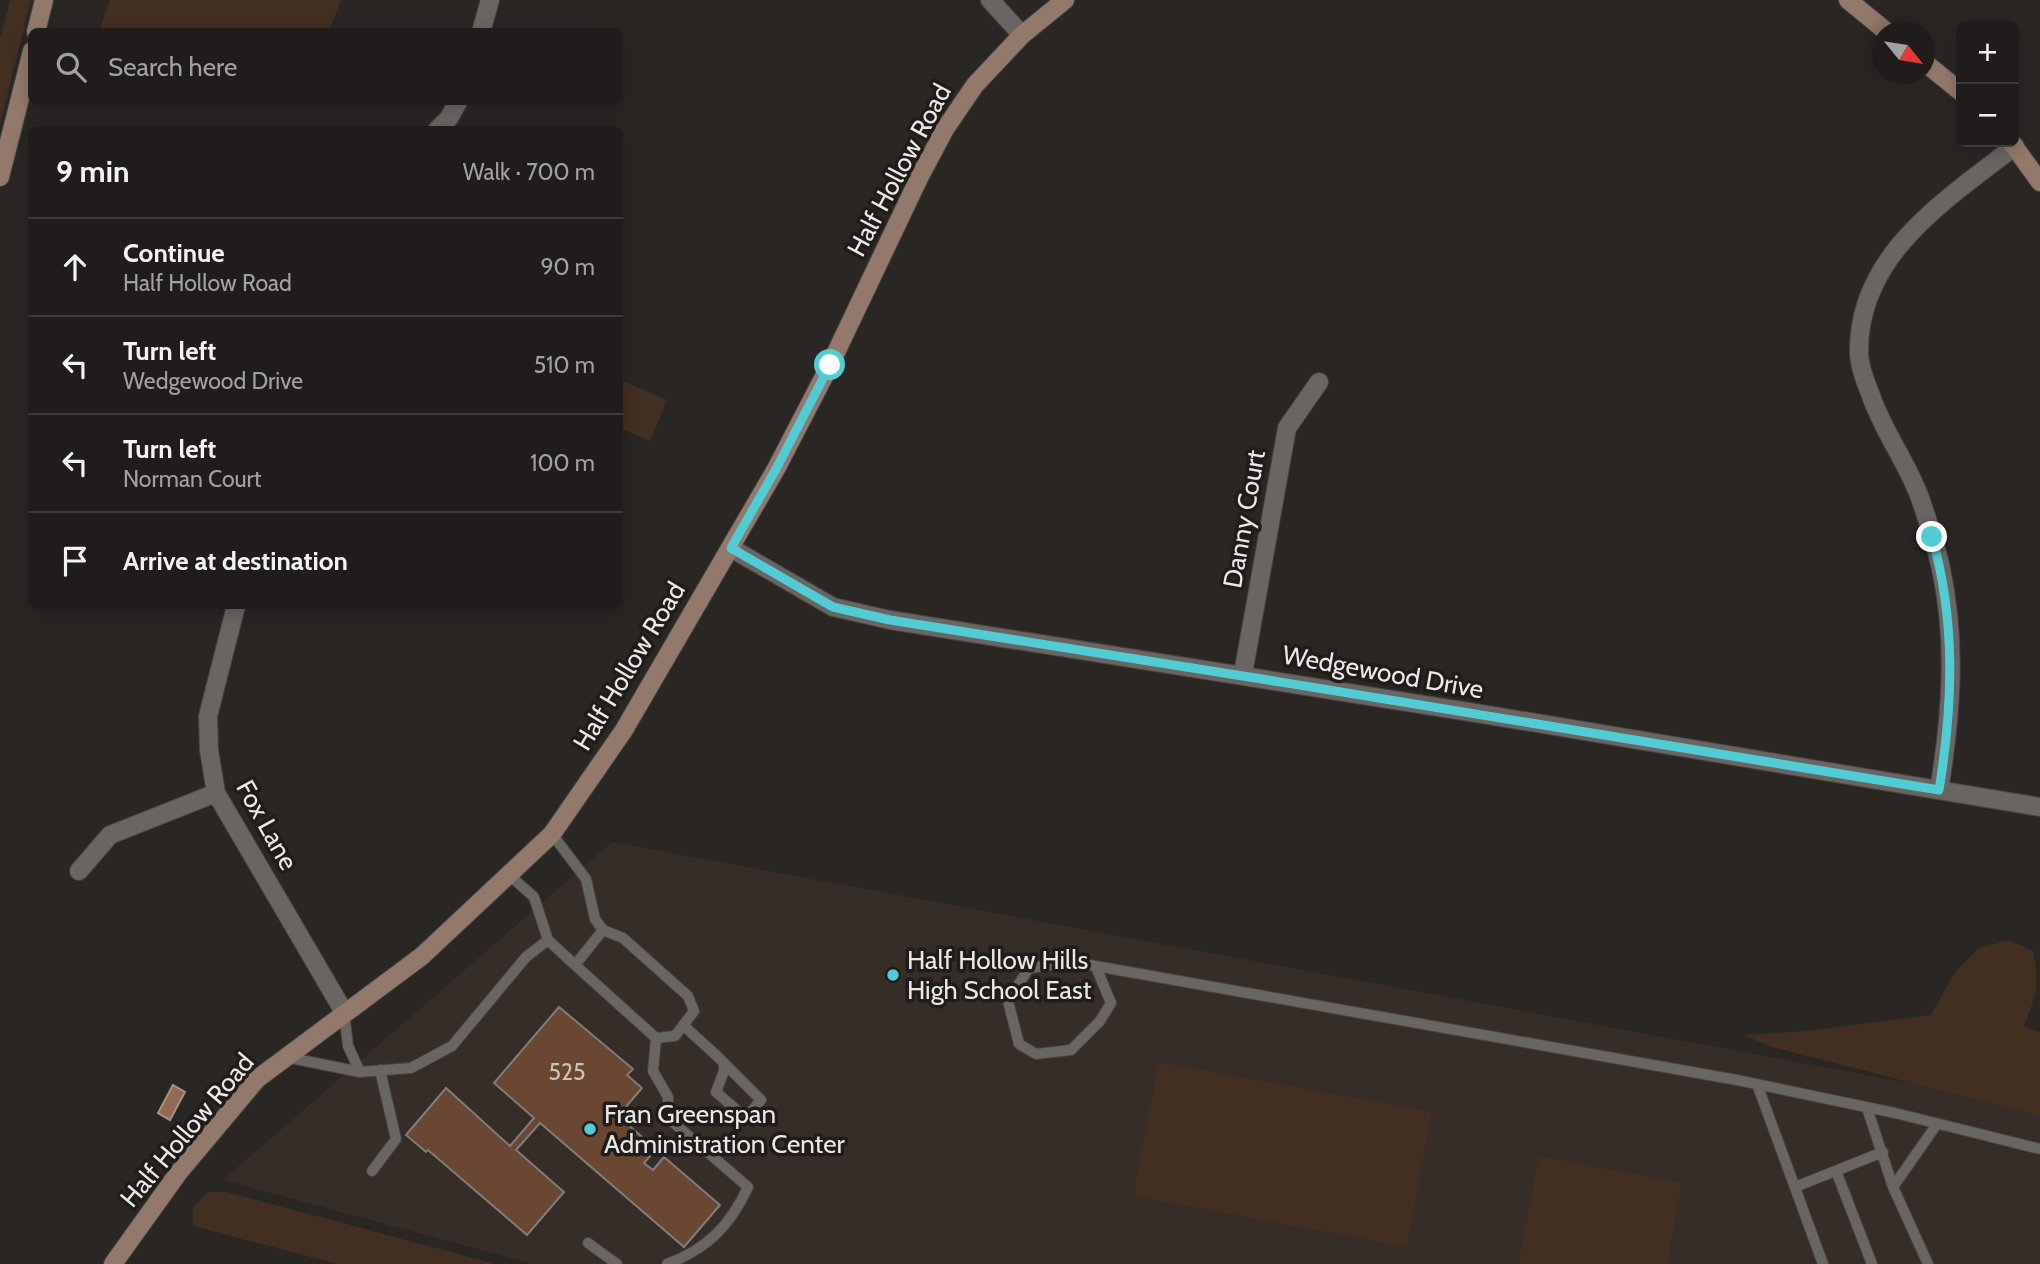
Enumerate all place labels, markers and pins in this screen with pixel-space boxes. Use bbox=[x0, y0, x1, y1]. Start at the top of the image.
place label: Half Hollow Hills High School East bbox=[907, 944, 1092, 1006]
marker: Half Hollow Hills High School East bbox=[885, 967, 901, 983]
place label: Fran Greenspan Administration Center bbox=[604, 1098, 846, 1160]
marker: Fran Greenspan Administration Center bbox=[582, 1121, 598, 1137]

